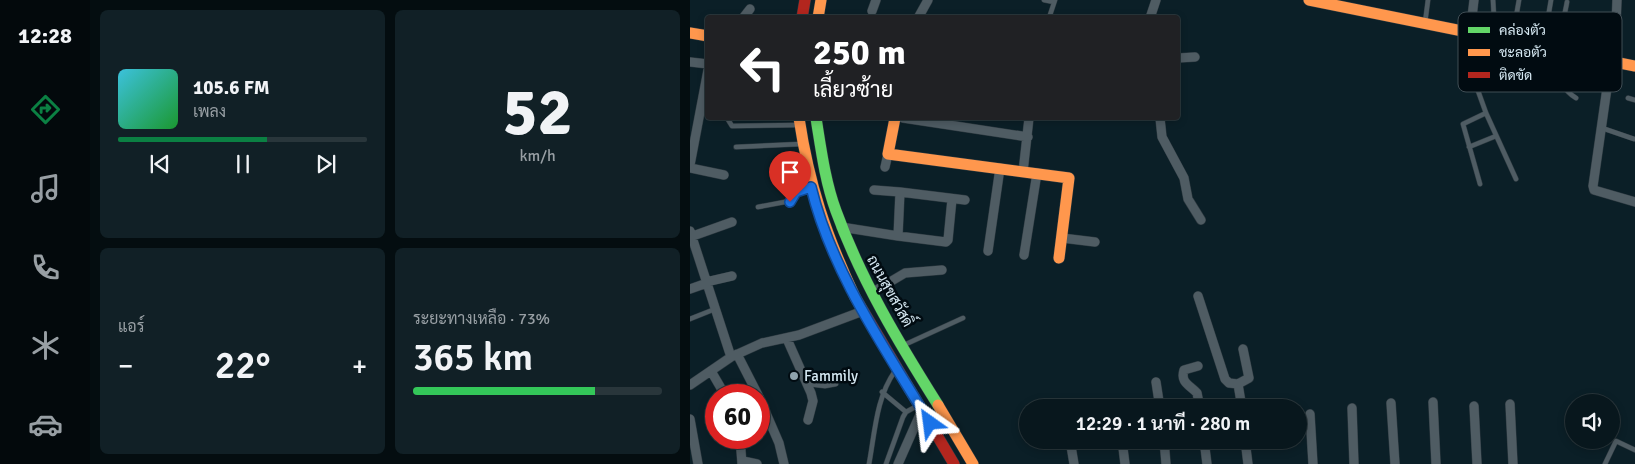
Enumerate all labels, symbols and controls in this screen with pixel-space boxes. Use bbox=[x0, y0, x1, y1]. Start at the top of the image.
legend bbox=[1458, 12, 1622, 92]
text: 12:28 bbox=[18, 22, 72, 49]
text: คล่องตัว bbox=[1499, 22, 1546, 39]
text: 250 m bbox=[813, 31, 906, 74]
icon: left bbox=[730, 35, 795, 100]
text: ชะลอตัว bbox=[1499, 44, 1547, 61]
text: ติดขัด bbox=[1499, 67, 1532, 84]
text: 52 bbox=[502, 73, 573, 153]
text: 105.6 FM bbox=[193, 76, 270, 100]
text: เลี้ยวซ้าย bbox=[813, 76, 893, 103]
icon: directions bbox=[28, 92, 63, 127]
text: เพลง bbox=[193, 102, 226, 122]
text: km/h bbox=[519, 146, 556, 166]
icon: previous bbox=[146, 150, 174, 178]
icon: pause bbox=[229, 150, 257, 178]
icon: next bbox=[312, 150, 340, 178]
pin bbox=[769, 151, 811, 202]
icon: arrive bbox=[776, 158, 804, 186]
icon: music bbox=[28, 171, 63, 206]
street label: ถนนสุขสวัสดิ์ bbox=[861, 249, 923, 331]
icon: phone bbox=[28, 250, 63, 285]
text: ระยะทางเหลือ · 73% bbox=[413, 309, 550, 329]
text: แอร์ bbox=[118, 317, 144, 337]
icon: climate bbox=[28, 328, 63, 363]
text: 365 km bbox=[413, 334, 533, 381]
text: 22° bbox=[215, 342, 270, 389]
text: − bbox=[118, 349, 133, 383]
text: + bbox=[352, 349, 367, 383]
place label: Fammily bbox=[804, 367, 858, 385]
marker: Fammily bbox=[788, 370, 800, 382]
speed limit sign: 60 bbox=[705, 384, 770, 449]
map controls bbox=[1565, 394, 1620, 449]
button: sound bbox=[1565, 394, 1620, 449]
position arrow bbox=[903, 396, 955, 448]
icon: car bbox=[28, 407, 63, 442]
text: 12:29 · 1 นาที · 280 m bbox=[1076, 412, 1250, 436]

